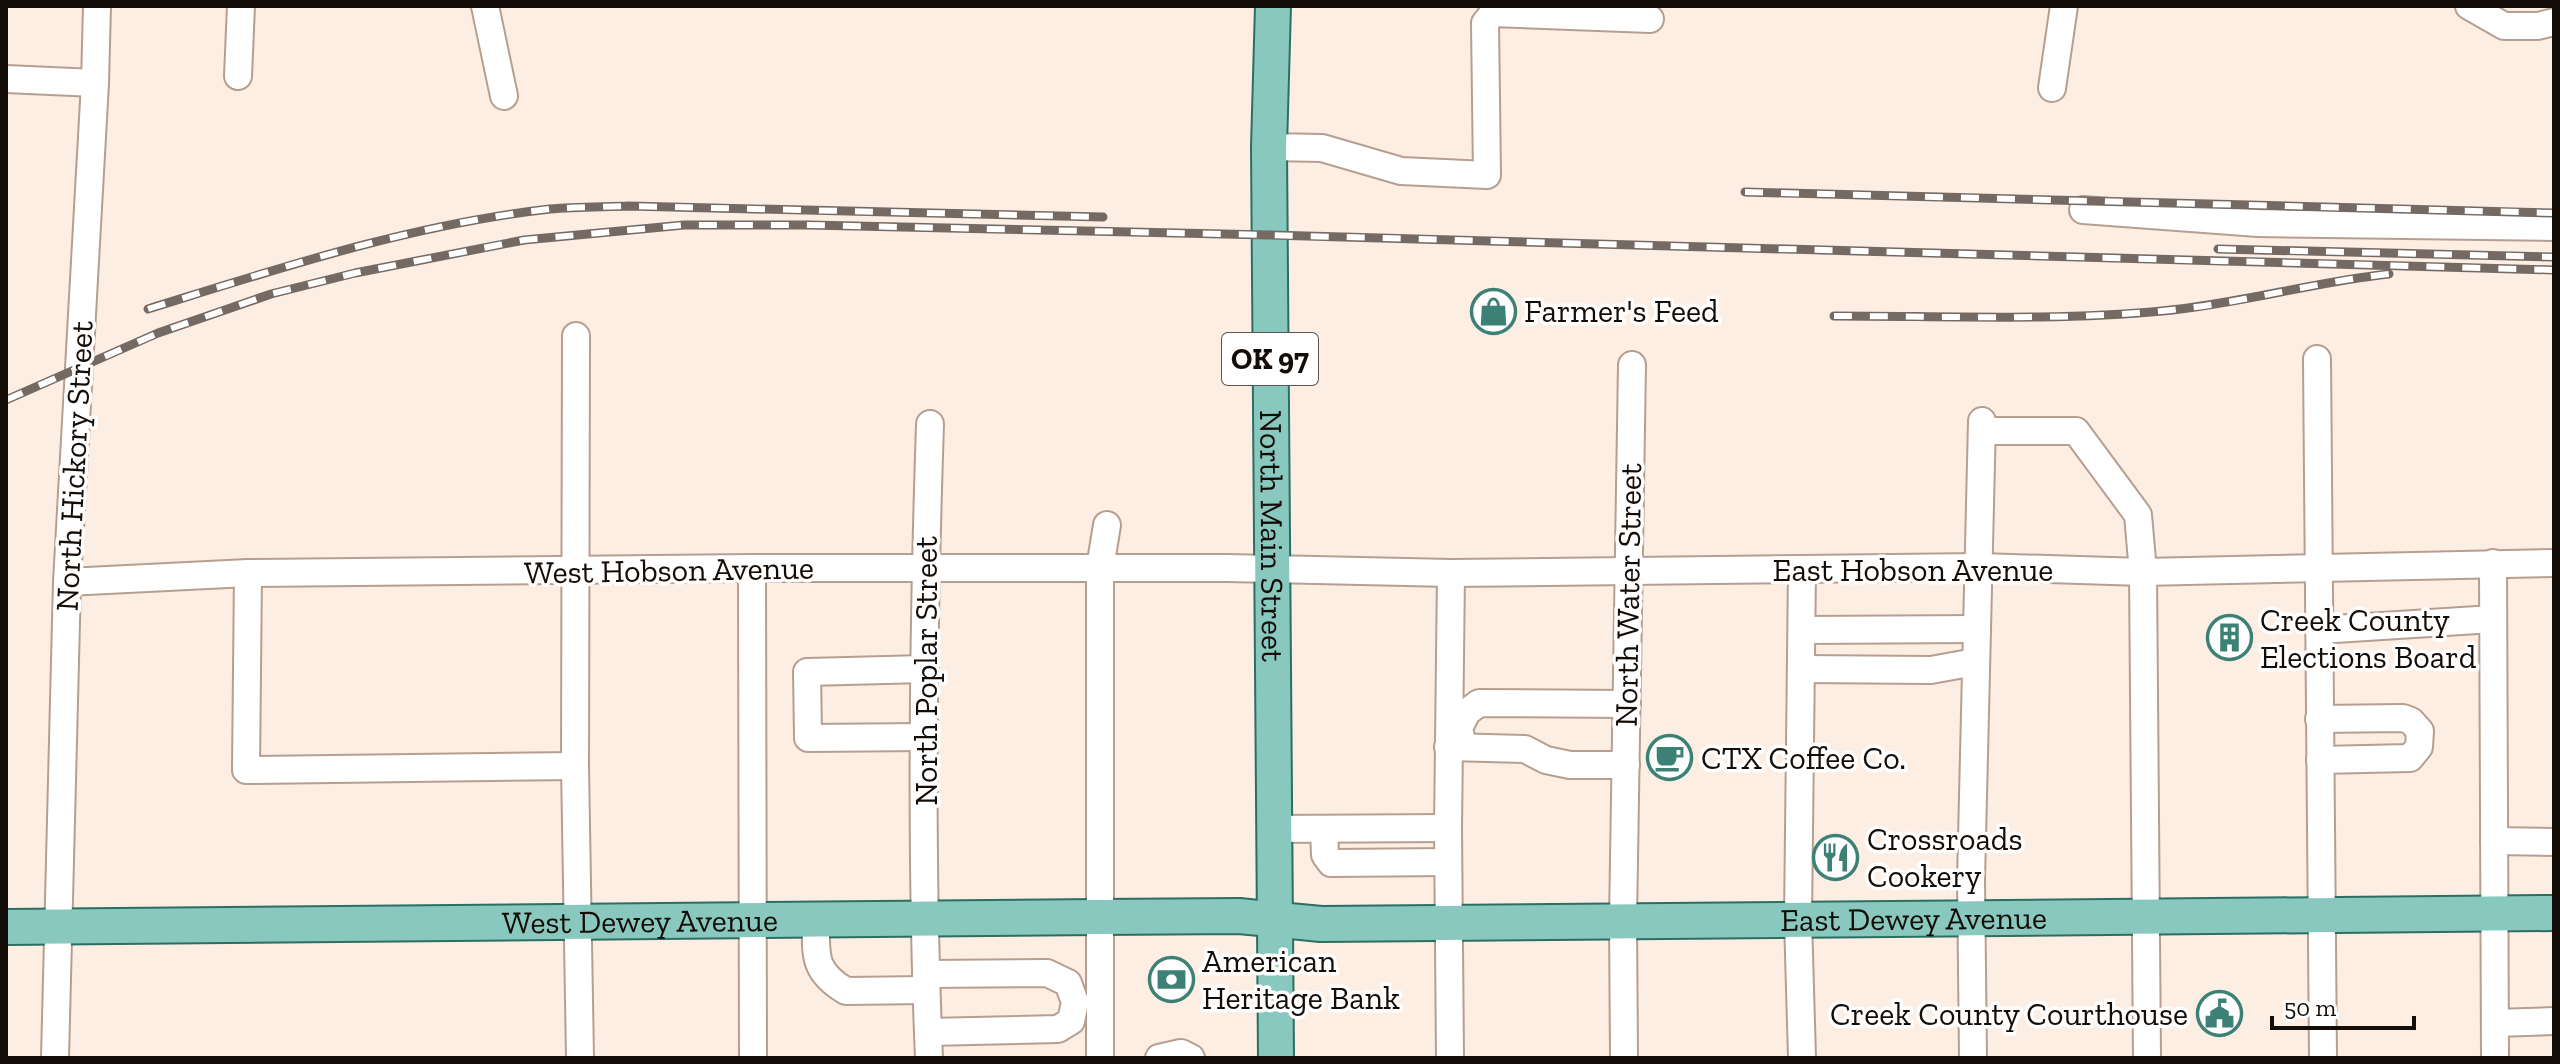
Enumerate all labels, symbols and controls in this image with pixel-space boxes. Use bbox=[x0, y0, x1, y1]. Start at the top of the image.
shop icon: Farmer's Feed bbox=[1469, 287, 1517, 335]
place label: Farmer's Feed bbox=[1524, 292, 1719, 330]
street label: North Hickory Street bbox=[47, 320, 101, 612]
road number: OK 97 bbox=[1222, 333, 1318, 385]
street label: North Main Street bbox=[1252, 410, 1292, 662]
street label: North Water Street bbox=[1607, 463, 1649, 727]
street label: North Poplar Street bbox=[907, 536, 945, 806]
street label: West Hobson Avenue bbox=[524, 548, 814, 592]
street label: East Hobson Avenue bbox=[1773, 551, 2053, 589]
place label: Creek County Elections Board bbox=[2260, 601, 2477, 676]
building icon: Creek County Elections Board bbox=[2205, 614, 2253, 662]
cafe icon: CTX Coffee Co. bbox=[1646, 734, 1694, 782]
place label: CTX Coffee Co. bbox=[1701, 739, 1906, 777]
place label: Crossroads Cookery bbox=[1867, 820, 2022, 895]
restaurant icon: Crossroads Cookery bbox=[1812, 833, 1860, 881]
street label: East Dewey Avenue bbox=[1780, 899, 2047, 939]
street label: West Dewey Avenue bbox=[502, 901, 778, 941]
place label: American Heritage Bank bbox=[1202, 942, 1400, 1017]
bank icon: American Heritage Bank bbox=[1147, 955, 1195, 1003]
scale bar bbox=[2272, 980, 2414, 1030]
public building icon: Creek County Courthouse bbox=[2195, 990, 2243, 1038]
text: 50 m bbox=[2284, 993, 2337, 1022]
place label: Creek County Courthouse bbox=[1830, 995, 2188, 1033]

